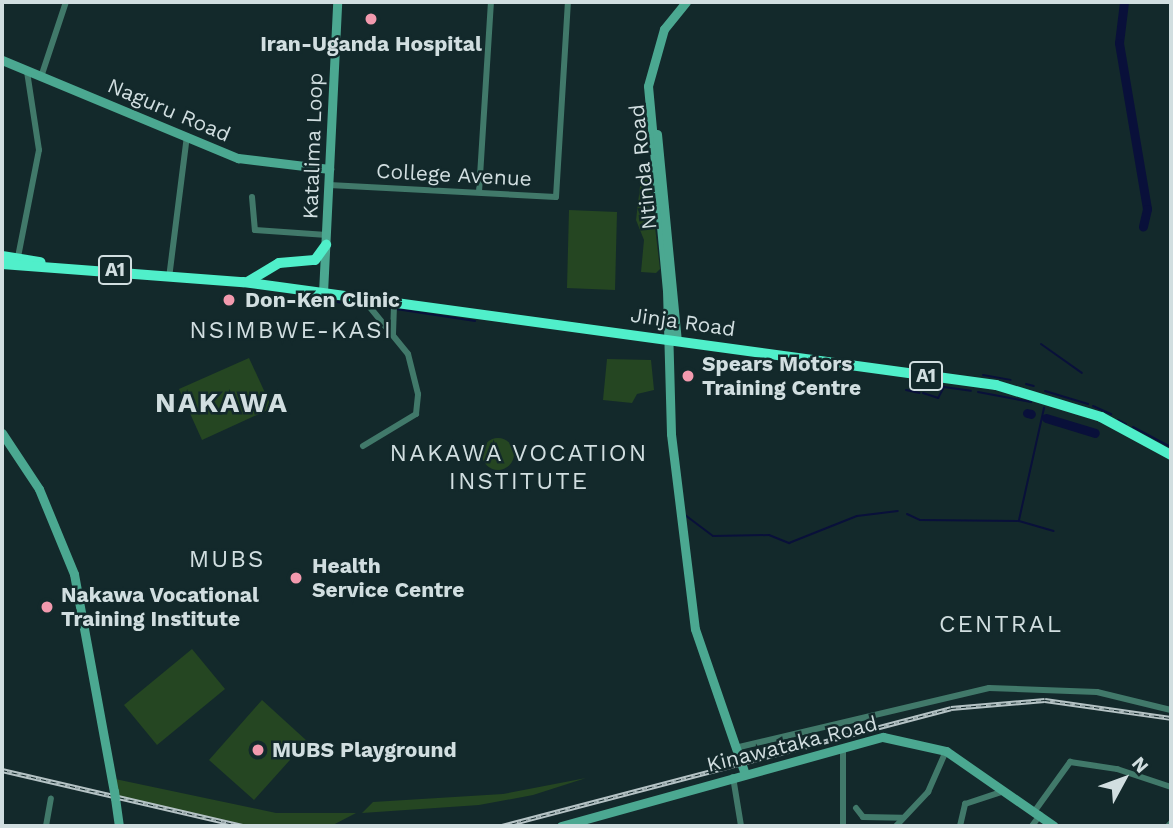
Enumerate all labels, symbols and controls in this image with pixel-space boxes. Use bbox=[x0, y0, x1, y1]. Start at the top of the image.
marker: Iran-Uganda Hospital bbox=[361, 9, 381, 29]
place label: Iran-Uganda Hospital bbox=[260, 31, 482, 57]
street label: Katalima Loop bbox=[298, 72, 328, 220]
street label: Naguru Road bbox=[104, 73, 234, 147]
street label: Ntinda Road bbox=[624, 103, 662, 231]
street label: College Avenue bbox=[375, 158, 533, 192]
road number: A1 bbox=[97, 254, 132, 286]
place label: Don-Ken Clinic bbox=[245, 287, 400, 313]
marker: Don-Ken Clinic bbox=[219, 290, 239, 310]
street label: Jinja Road bbox=[629, 302, 737, 342]
district label: NSIMBWE-KASI bbox=[191, 317, 391, 345]
place label: Spears Motors Training Centre bbox=[702, 351, 861, 401]
road number: A1 bbox=[908, 360, 944, 392]
marker: Spears Motors Training Centre bbox=[680, 368, 696, 384]
district label: NAKAWA bbox=[156, 386, 288, 420]
district label: NAKAWA VOCATION INSTITUTE bbox=[391, 440, 647, 496]
district label: MUBS bbox=[189, 546, 265, 574]
place label: Health Service Centre bbox=[312, 553, 464, 603]
marker: Health Service Centre bbox=[286, 568, 306, 588]
place label: Nakawa Vocational Training Institute bbox=[61, 582, 260, 632]
marker: Nakawa Vocational Training Institute bbox=[39, 599, 55, 615]
district label: CENTRAL bbox=[940, 611, 1062, 639]
street label: Kinawataka Road bbox=[704, 711, 880, 777]
place label: MUBS Playground bbox=[272, 737, 457, 763]
marker: MUBS Playground bbox=[250, 742, 266, 758]
north arrow bbox=[1089, 744, 1159, 814]
text: N bbox=[1127, 752, 1154, 778]

